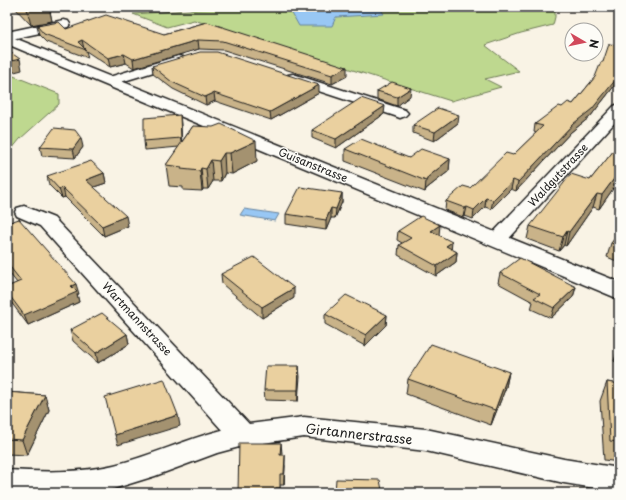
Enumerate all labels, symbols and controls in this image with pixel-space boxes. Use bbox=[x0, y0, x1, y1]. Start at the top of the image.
north arrow bbox=[564, 22, 604, 62]
text: N bbox=[585, 38, 603, 50]
street label: Waldgutstrasse bbox=[524, 139, 592, 210]
street label: Guisanstrasse bbox=[276, 143, 351, 186]
street label: Wartmannstrasse bbox=[99, 278, 176, 359]
street label: Girtannerstrasse bbox=[305, 418, 413, 449]

